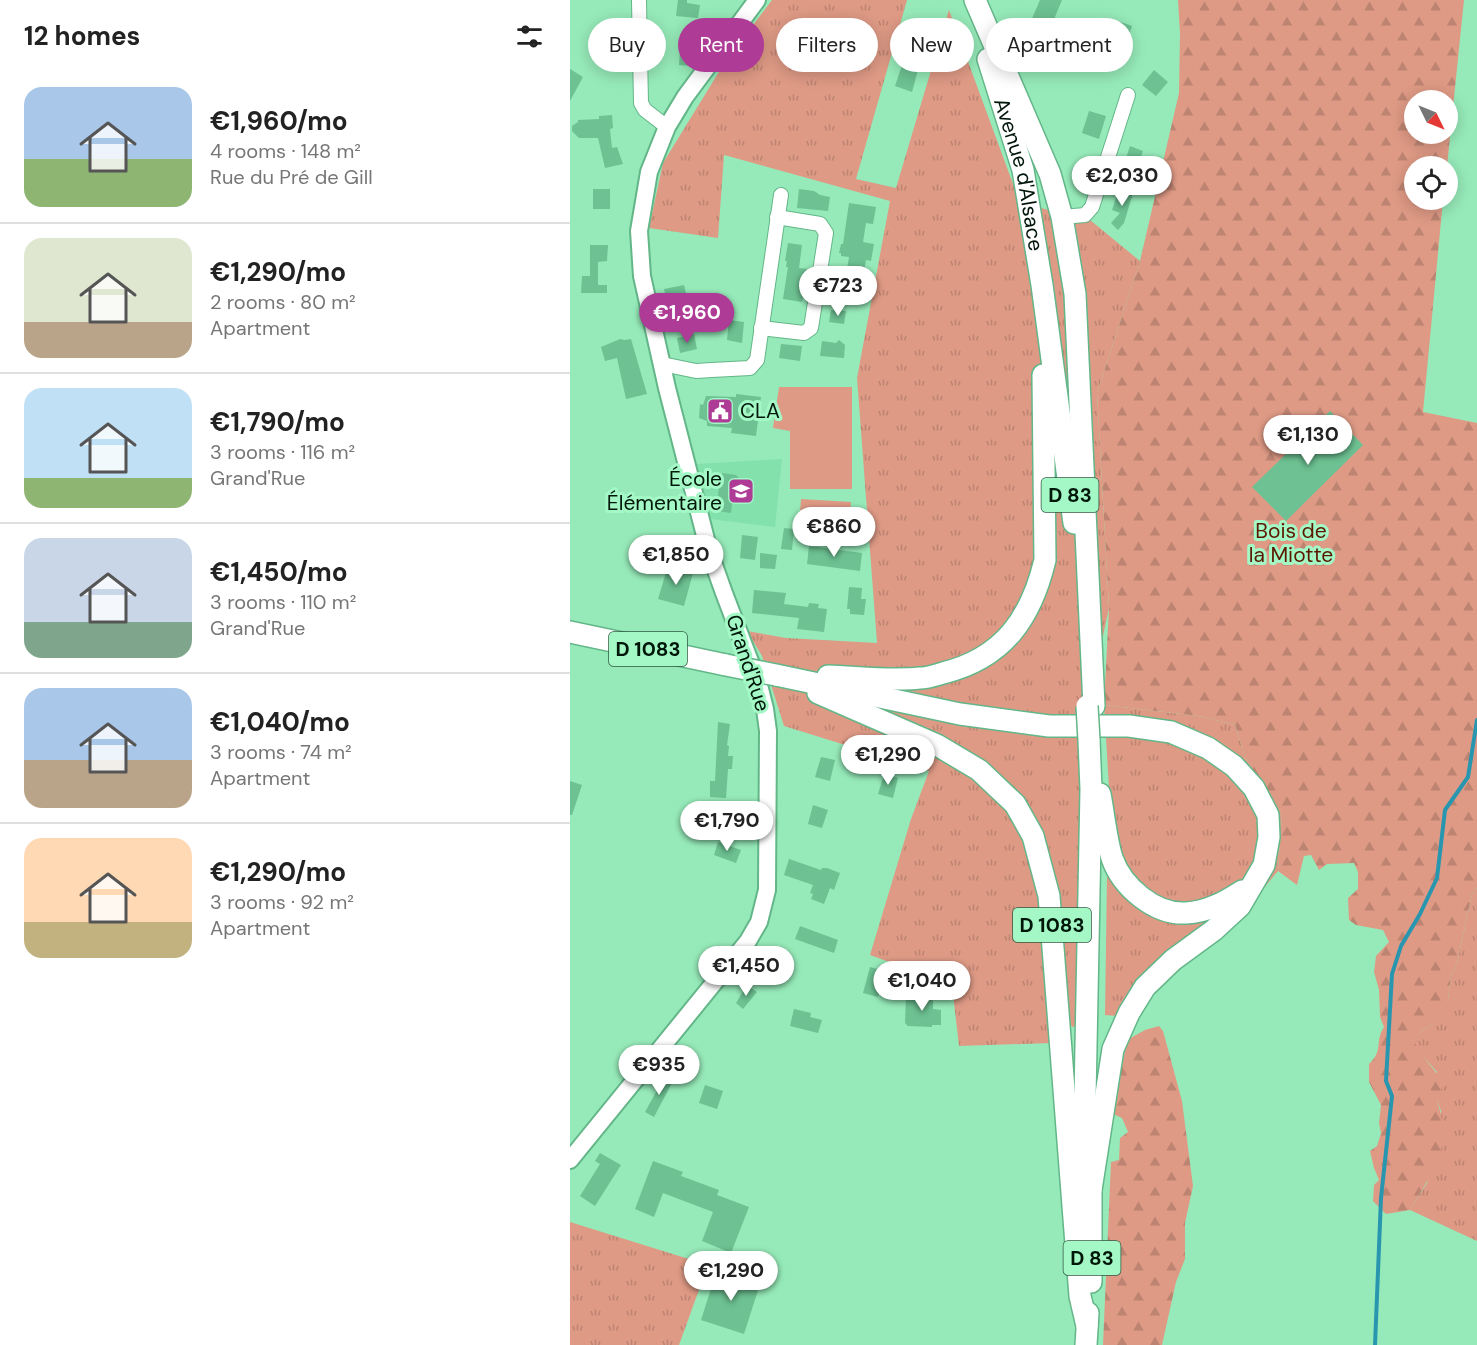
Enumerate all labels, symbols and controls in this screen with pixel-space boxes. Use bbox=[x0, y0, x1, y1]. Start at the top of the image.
chip: Buy bbox=[588, 18, 666, 72]
chip: Rent bbox=[678, 18, 764, 72]
chip: Filters bbox=[776, 18, 878, 72]
chip: New bbox=[890, 18, 974, 72]
chip: Apartment bbox=[986, 18, 1133, 72]
text: 12 homes bbox=[24, 19, 140, 53]
icon: filters bbox=[513, 20, 546, 53]
north arrow bbox=[1404, 90, 1458, 144]
map controls bbox=[1404, 90, 1458, 210]
street label: Avenue d'Alsace bbox=[987, 94, 1050, 253]
text: €1,960/mo bbox=[210, 104, 348, 138]
icon: home bbox=[72, 111, 144, 183]
text: 4 rooms · 148 m² bbox=[210, 138, 361, 164]
pin: €2,030 bbox=[1073, 156, 1171, 207]
button: locate bbox=[1404, 156, 1458, 210]
text: €2,030 bbox=[1086, 162, 1158, 188]
text: Rue du Pré de Gill bbox=[210, 164, 373, 190]
text: €1,290/mo bbox=[210, 255, 346, 289]
icon: home bbox=[72, 262, 144, 334]
pin: €723 bbox=[802, 266, 874, 317]
text: €723 bbox=[813, 272, 863, 298]
text: 2 rooms · 80 m² bbox=[210, 289, 356, 315]
pin: €1,960 bbox=[638, 293, 736, 344]
text: €1,960 bbox=[653, 299, 721, 325]
text: Apartment bbox=[210, 315, 310, 341]
public building icon: CLA bbox=[705, 396, 735, 426]
place label: CLA bbox=[740, 397, 780, 425]
text: €1,790/mo bbox=[210, 405, 345, 439]
icon: home bbox=[72, 412, 144, 484]
pin: €1,130 bbox=[1259, 415, 1357, 466]
text: €1,130 bbox=[1277, 421, 1339, 447]
text: 3 rooms · 116 m² bbox=[210, 439, 355, 465]
text: Grand'Rue bbox=[210, 465, 305, 491]
place label: École Élémentaire bbox=[607, 465, 722, 517]
school or university icon: École Élémentaire bbox=[726, 476, 756, 506]
road number: D 83 bbox=[1042, 478, 1098, 512]
pin: €860 bbox=[798, 507, 870, 558]
text: €860 bbox=[806, 513, 862, 539]
park label: Bois de la Miotte bbox=[1249, 517, 1333, 569]
pin: €1,850 bbox=[627, 535, 725, 586]
text: €1,850 bbox=[642, 541, 710, 567]
text: €1,450/mo bbox=[210, 555, 348, 589]
icon: home bbox=[72, 562, 144, 634]
text: 3 rooms · 110 m² bbox=[210, 589, 356, 615]
street label: Grand'Rue bbox=[719, 611, 777, 715]
text: Grand'Rue bbox=[210, 615, 305, 641]
road number: D 1083 bbox=[609, 632, 687, 666]
text: €1,040/mo bbox=[210, 705, 350, 739]
icon: home bbox=[72, 712, 144, 784]
pin: €1,290 bbox=[839, 735, 937, 786]
text: 3 rooms · 74 m² bbox=[210, 739, 352, 765]
text: €1,290 bbox=[855, 741, 921, 767]
text: Apartment bbox=[210, 765, 310, 791]
pin: €1,790 bbox=[678, 801, 776, 852]
text: €1,790 bbox=[694, 807, 760, 833]
text: €1,290/mo bbox=[210, 855, 346, 889]
icon: home bbox=[72, 862, 144, 934]
text: 3 rooms · 92 m² bbox=[210, 889, 354, 915]
road number: D 1083 bbox=[1013, 908, 1091, 942]
text: Apartment bbox=[210, 915, 310, 941]
pin: €1,450 bbox=[697, 946, 795, 997]
text: €1,450 bbox=[712, 952, 780, 978]
pin: €1,040 bbox=[873, 961, 971, 1012]
text: €1,040 bbox=[887, 967, 957, 993]
pin: €935 bbox=[623, 1045, 695, 1096]
text: €935 bbox=[633, 1051, 685, 1077]
road number: D 83 bbox=[1064, 1241, 1120, 1275]
pin: €1,290 bbox=[682, 1251, 780, 1302]
text: €1,290 bbox=[698, 1257, 764, 1283]

